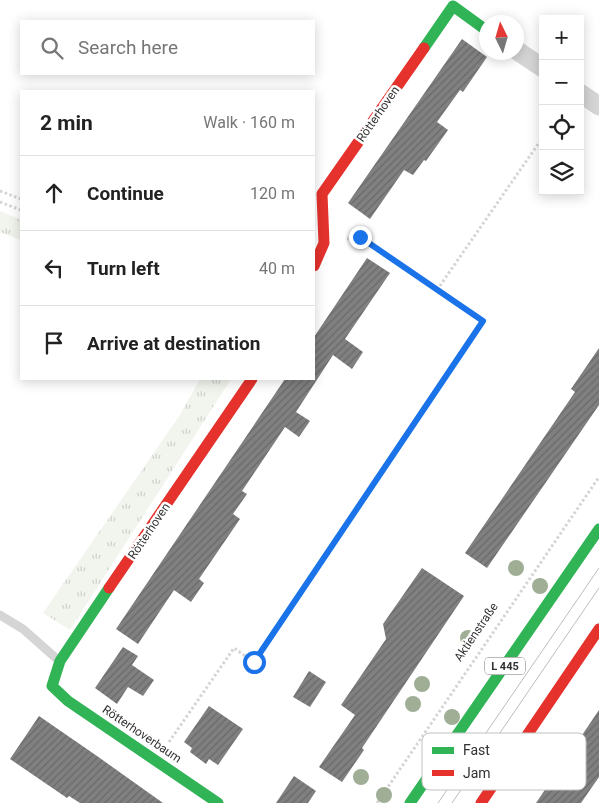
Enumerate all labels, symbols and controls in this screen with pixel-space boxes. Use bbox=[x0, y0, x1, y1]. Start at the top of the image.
north arrow bbox=[479, 15, 524, 60]
map controls bbox=[539, 15, 584, 195]
button: + bbox=[539, 15, 584, 60]
search box bbox=[20, 20, 315, 75]
icon: search bbox=[38, 34, 66, 62]
text: Search here bbox=[78, 36, 178, 59]
button: − bbox=[539, 60, 584, 105]
street label: Rötterhoven bbox=[354, 84, 402, 144]
button: locate bbox=[539, 105, 584, 150]
text: 2 min bbox=[40, 111, 93, 135]
text: Walk · 160 m bbox=[203, 113, 295, 132]
button: layers bbox=[539, 150, 584, 195]
icon: ahead bbox=[40, 179, 68, 207]
text: Continue bbox=[87, 182, 164, 205]
text: 120 m bbox=[250, 184, 295, 203]
route end bbox=[349, 226, 372, 249]
icon: left bbox=[40, 254, 68, 282]
text: Turn left bbox=[87, 257, 160, 280]
text: 40 m bbox=[259, 259, 295, 278]
icon: arrive bbox=[40, 329, 68, 357]
text: Arrive at destination bbox=[87, 332, 260, 355]
street label: Rötterhoven bbox=[125, 500, 173, 562]
street label: Aktienstraße bbox=[451, 600, 501, 664]
route start bbox=[243, 651, 266, 674]
road number: L 445 bbox=[485, 658, 525, 674]
street label: Rötterhoverbaum bbox=[100, 702, 184, 766]
legend bbox=[422, 733, 586, 790]
text: Fast bbox=[463, 742, 490, 758]
text: Jam bbox=[463, 765, 491, 781]

